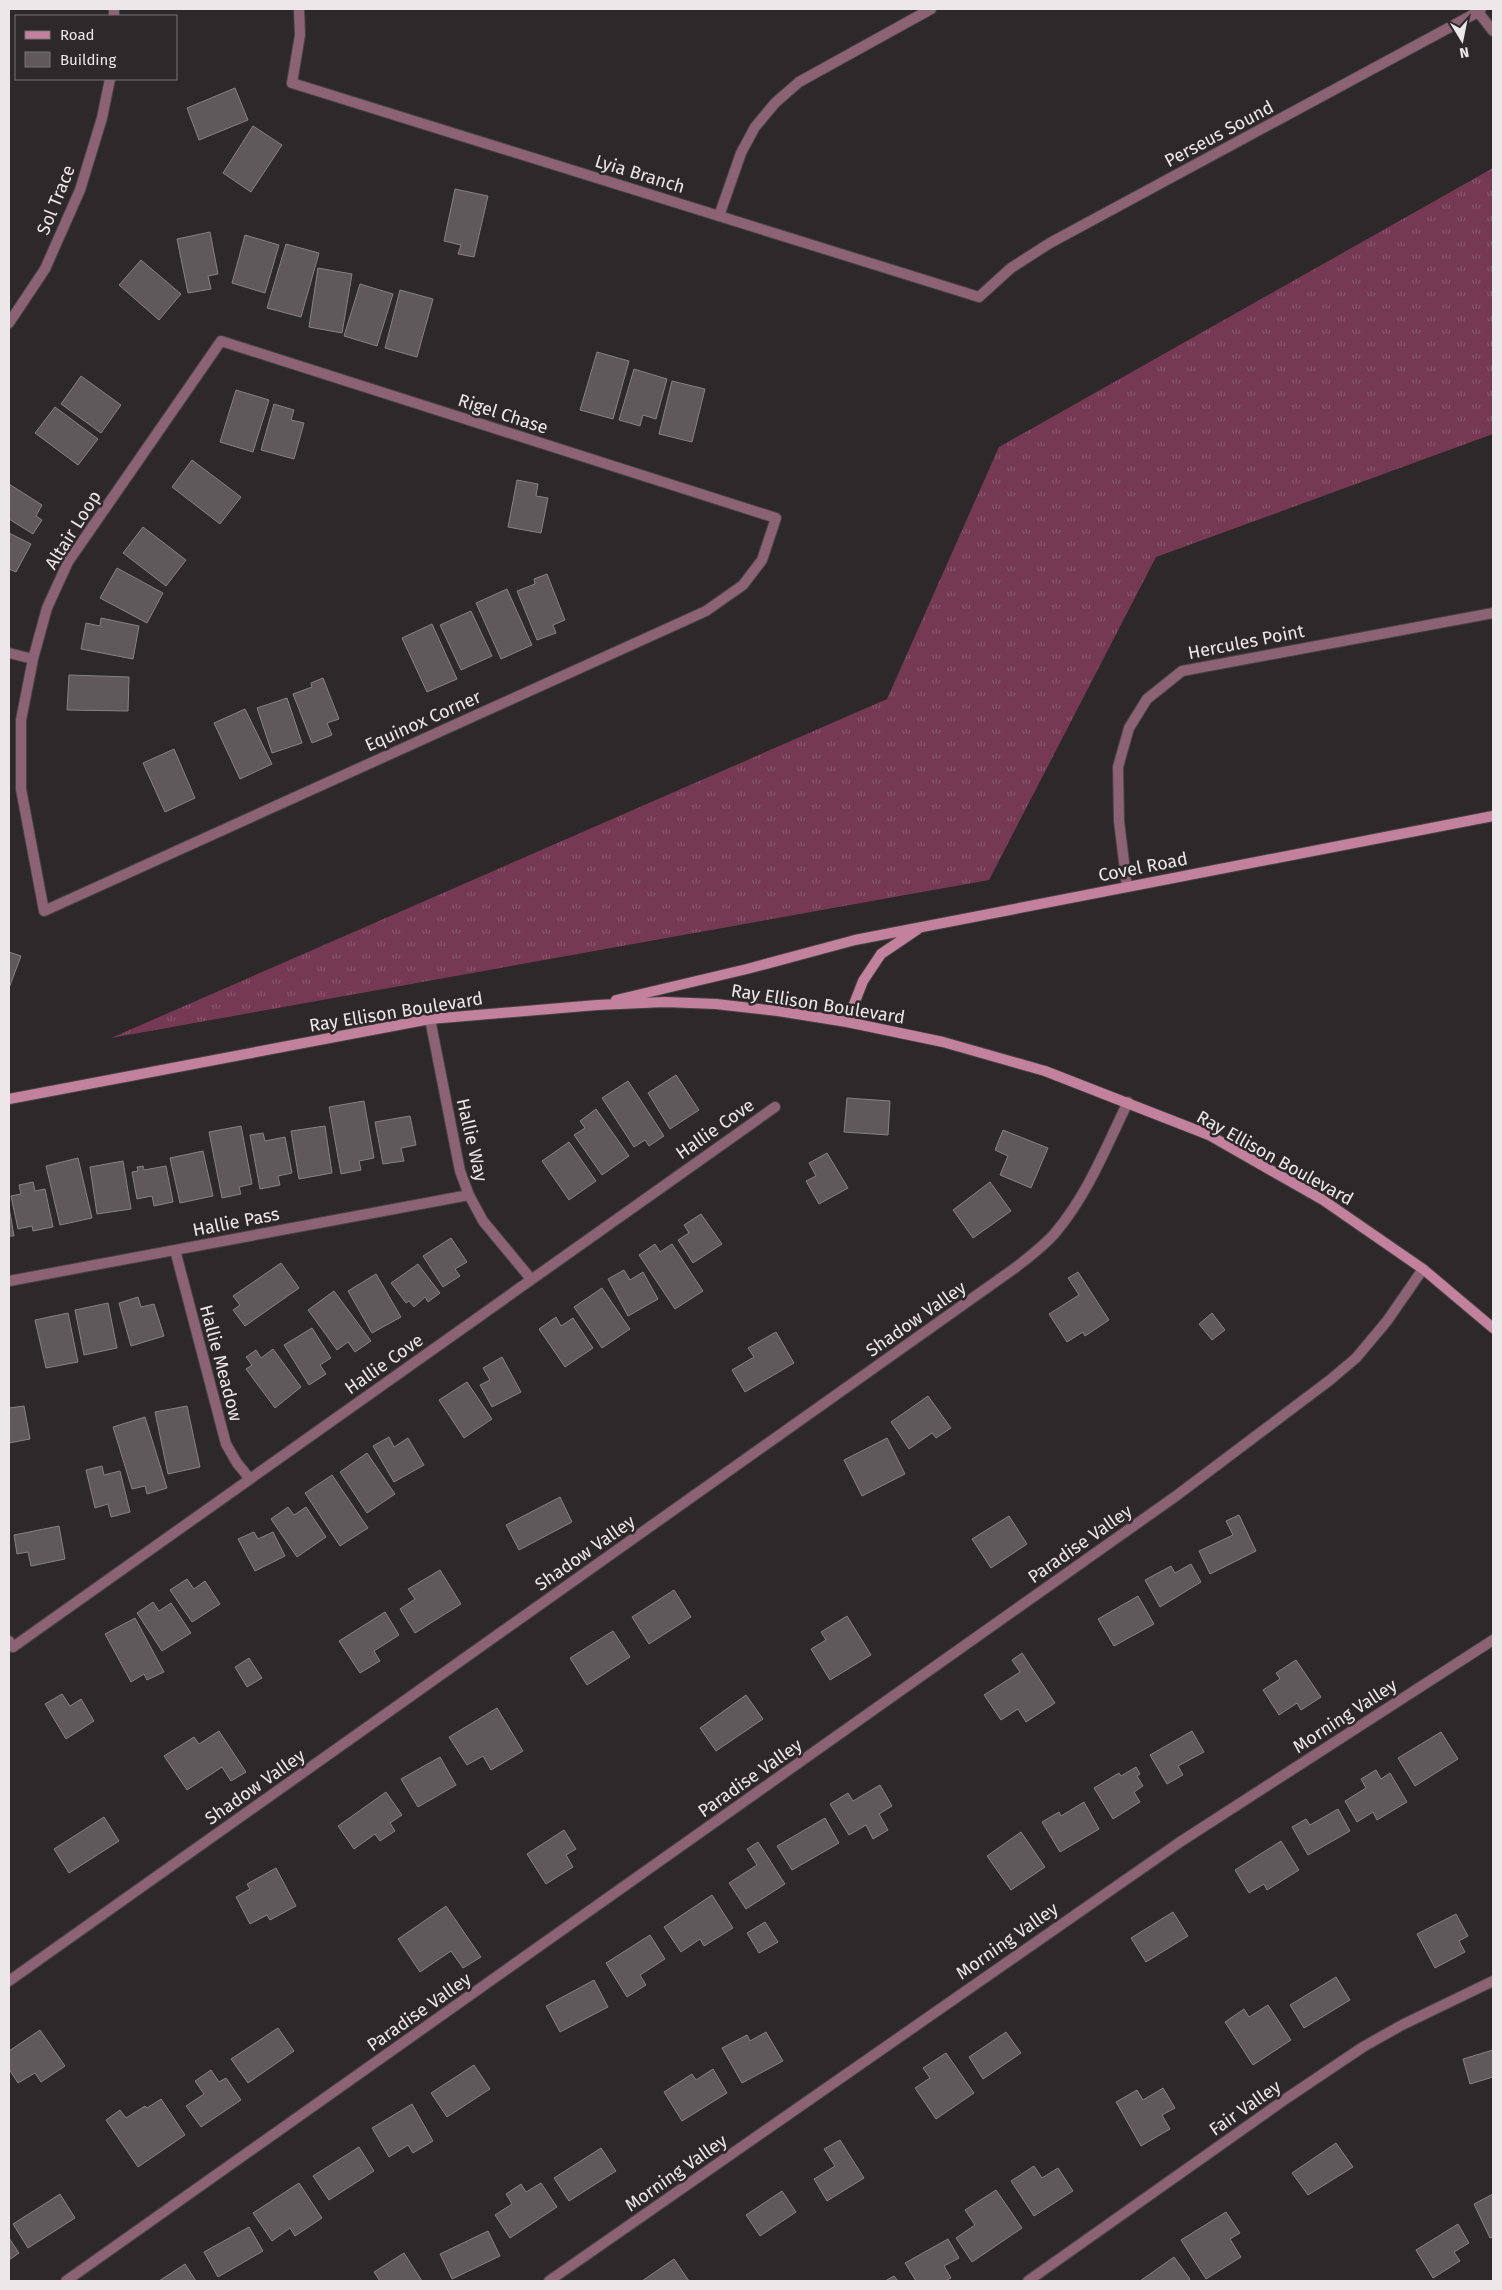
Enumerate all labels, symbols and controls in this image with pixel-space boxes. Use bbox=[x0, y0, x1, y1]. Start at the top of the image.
legend bbox=[15, 15, 178, 80]
north arrow bbox=[1437, 15, 1487, 65]
text: Road bbox=[60, 26, 95, 44]
text: N bbox=[1458, 43, 1470, 61]
text: Building bbox=[60, 51, 116, 69]
street label: Perseus Sound bbox=[1161, 96, 1277, 172]
street label: Lyia Branch bbox=[592, 150, 688, 198]
street label: Sol Trace bbox=[32, 162, 80, 238]
street label: Rigel Chase bbox=[455, 389, 551, 439]
street label: Altair Loop bbox=[40, 487, 106, 573]
street label: Hercules Point bbox=[1186, 620, 1307, 664]
street label: Equinox Corner bbox=[362, 686, 484, 756]
street label: Covel Road bbox=[1097, 848, 1189, 886]
street label: Ray Ellison Boulevard bbox=[730, 979, 906, 1029]
street label: Ray Ellison Boulevard bbox=[308, 987, 484, 1037]
street label: Hallie Cove bbox=[671, 1094, 759, 1164]
street label: Hallie Way bbox=[452, 1096, 492, 1184]
street label: Ray Ellison Boulevard bbox=[1193, 1106, 1357, 1210]
street label: Hallie Pass bbox=[191, 1203, 281, 1241]
street label: Shadow Valley bbox=[862, 1276, 970, 1362]
street label: Hallie Meadow bbox=[195, 1302, 247, 1424]
street label: Hallie Cove bbox=[340, 1329, 428, 1399]
street label: Paradise Valley bbox=[1024, 1500, 1136, 1588]
street label: Shadow Valley bbox=[531, 1510, 639, 1596]
street label: Morning Valley bbox=[1289, 1674, 1401, 1758]
street label: Paradise Valley bbox=[694, 1734, 806, 1822]
street label: Shadow Valley bbox=[201, 1744, 309, 1830]
street label: Morning Valley bbox=[952, 1898, 1062, 1984]
street label: Paradise Valley bbox=[363, 1968, 475, 2056]
street label: Fair Valley bbox=[1205, 2075, 1285, 2141]
street label: Morning Valley bbox=[621, 2130, 731, 2216]

